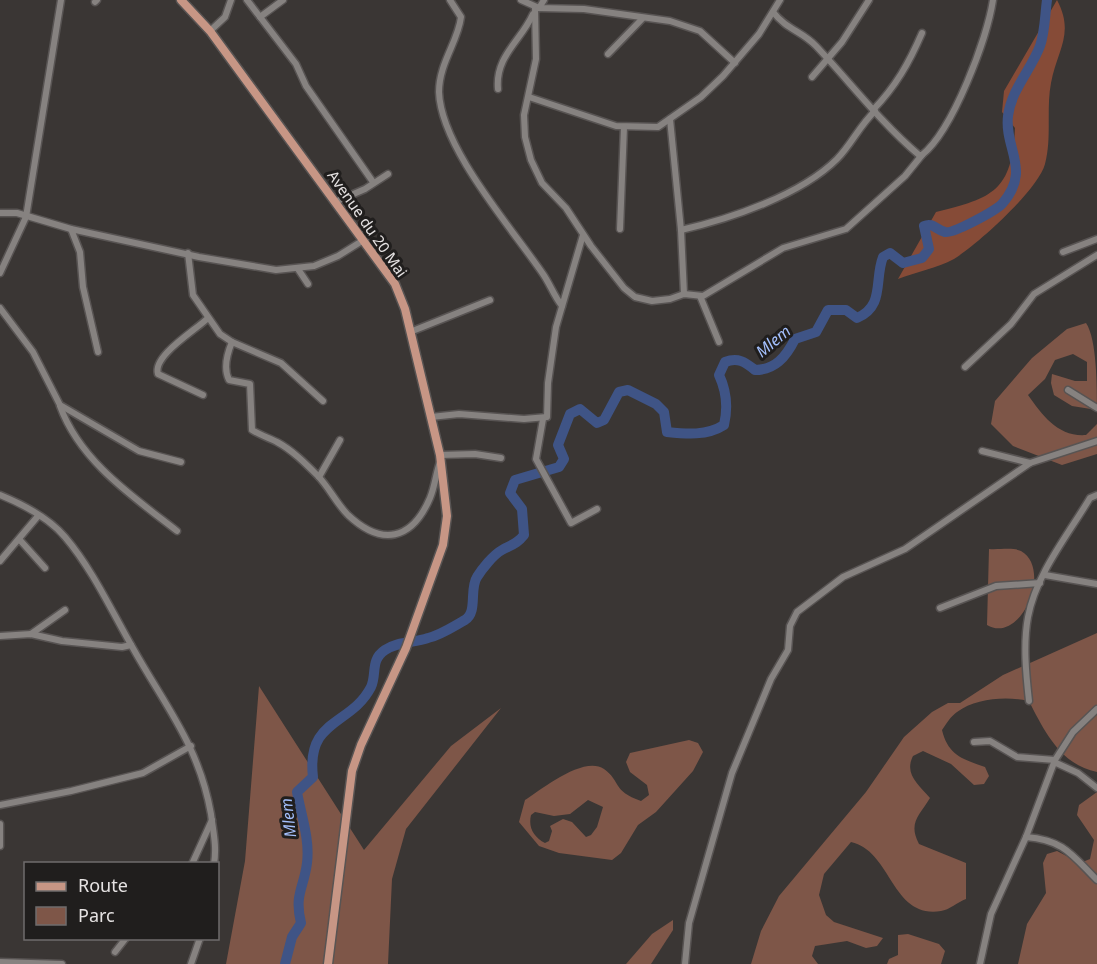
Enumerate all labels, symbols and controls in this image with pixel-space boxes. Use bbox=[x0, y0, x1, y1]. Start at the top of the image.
street label: Avenue du 20 Mai bbox=[324, 166, 412, 281]
water label: Mlem bbox=[751, 320, 795, 362]
water label: Mlem bbox=[275, 797, 301, 839]
legend bbox=[24, 862, 219, 940]
text: Route bbox=[78, 873, 128, 897]
text: Parc bbox=[78, 903, 115, 927]

